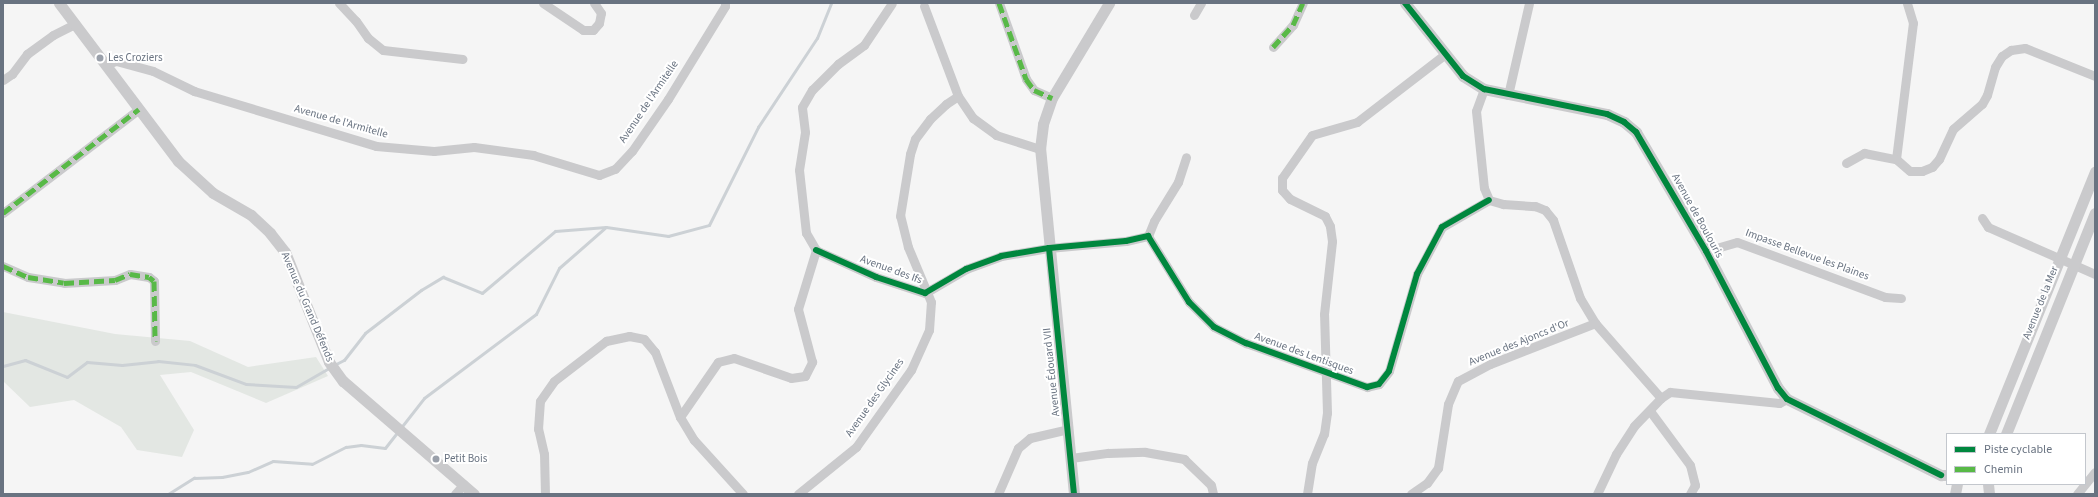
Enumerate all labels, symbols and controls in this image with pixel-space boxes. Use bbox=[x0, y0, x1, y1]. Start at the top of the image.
place label: Les Croziers bbox=[108, 51, 163, 65]
marker: Les Croziers bbox=[95, 53, 105, 63]
street label: Avenue de l'Armitelle bbox=[617, 58, 681, 146]
street label: Avenue de l'Armitelle bbox=[293, 102, 389, 142]
street label: Avenue de Boulouris bbox=[1668, 172, 1726, 260]
street label: Impasse Bellevue les Plaines bbox=[1743, 226, 1871, 284]
street label: Avenue du Grand Défends bbox=[278, 250, 336, 364]
street label: Avenue des Ifs bbox=[858, 253, 924, 287]
street label: Avenue de la Mer bbox=[2020, 265, 2062, 341]
street label: Avenue des Ajoncs d'Or bbox=[1467, 317, 1571, 369]
street label: Avenue Édouard VII bbox=[1041, 327, 1063, 417]
street label: Avenue des Lentisques bbox=[1253, 330, 1355, 378]
street label: Avenue des Glycines bbox=[843, 356, 907, 440]
legend bbox=[1946, 433, 2086, 485]
text: Piste cyclable bbox=[1984, 441, 2052, 458]
place label: Petit Bois bbox=[444, 452, 487, 466]
marker: Petit Bois bbox=[431, 454, 441, 464]
text: Chemin bbox=[1984, 461, 2023, 478]

